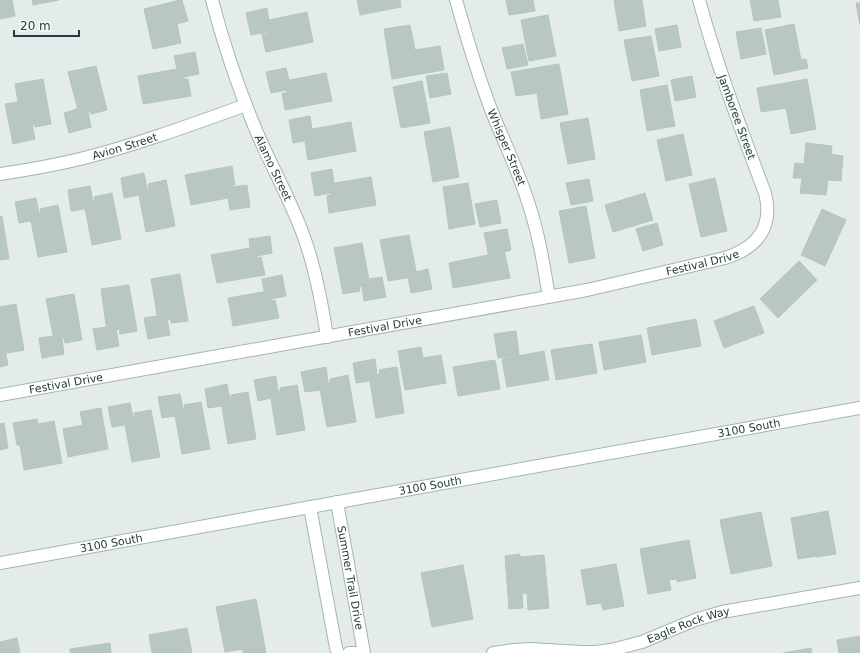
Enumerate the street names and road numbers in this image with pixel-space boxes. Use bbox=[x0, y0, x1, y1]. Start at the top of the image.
street label: Jamboree Street bbox=[715, 72, 758, 162]
street label: Whisper Street bbox=[485, 107, 528, 188]
street label: Avion Street bbox=[91, 130, 160, 163]
street label: Alamo Street bbox=[252, 133, 295, 204]
street label: Festival Drive bbox=[665, 247, 742, 278]
street label: Festival Drive bbox=[347, 314, 423, 340]
street label: Festival Drive bbox=[28, 371, 104, 397]
street label: 3100 South bbox=[717, 416, 781, 441]
street label: 3100 South bbox=[398, 474, 463, 498]
street label: Summer Trail Drive bbox=[334, 525, 366, 631]
street label: 3100 South bbox=[79, 531, 144, 555]
street label: Eagle Rock Way bbox=[645, 605, 731, 646]

